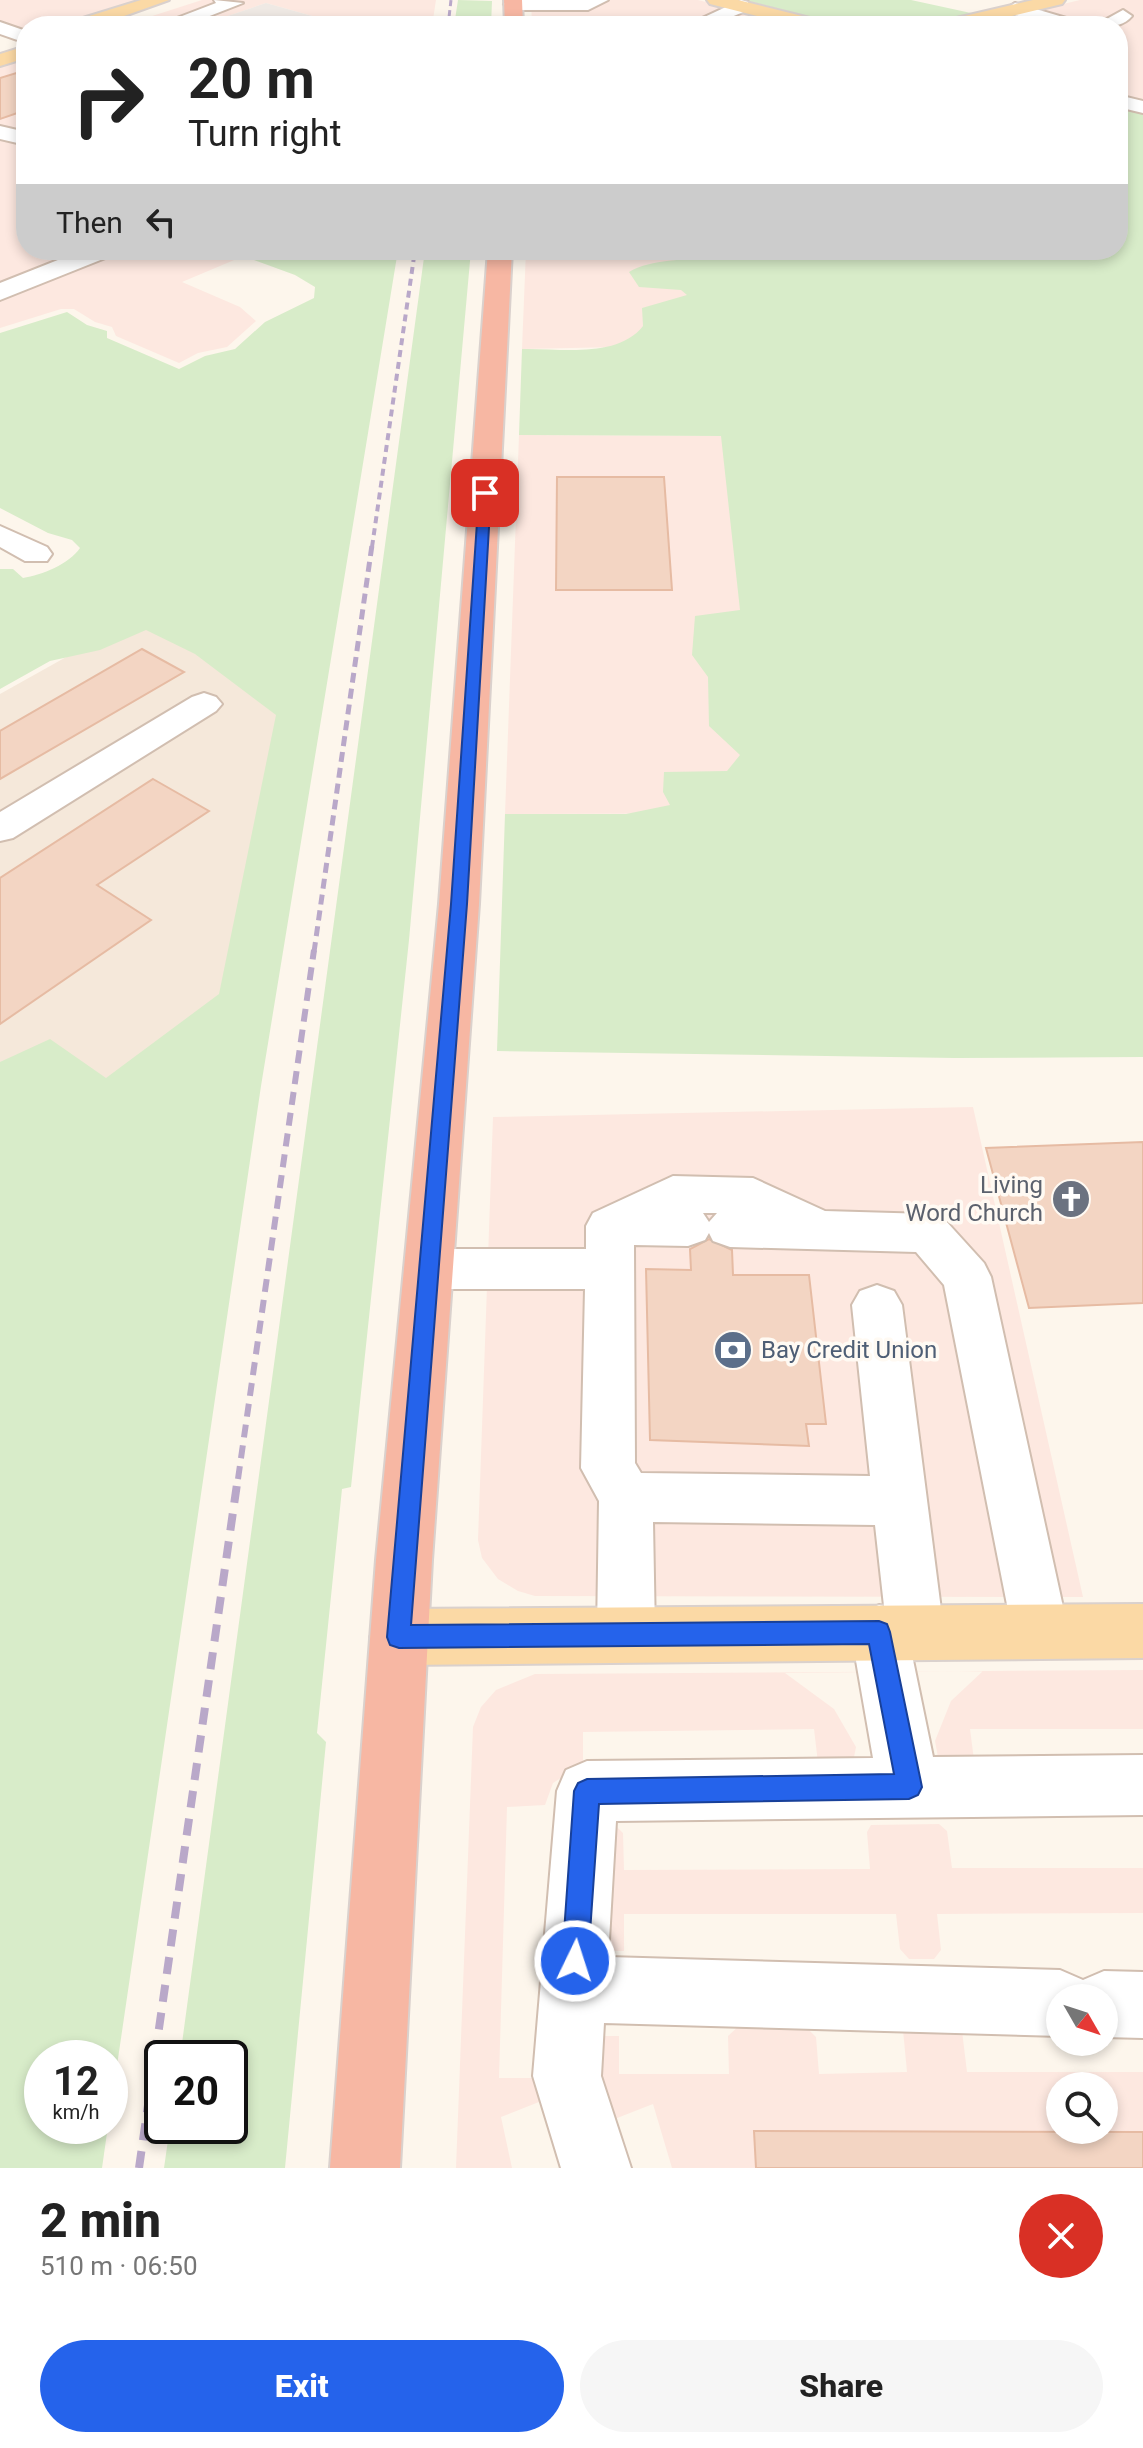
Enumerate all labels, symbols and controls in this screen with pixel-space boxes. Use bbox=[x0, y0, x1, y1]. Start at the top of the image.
text: 20 m bbox=[188, 46, 315, 112]
icon: right bbox=[56, 48, 160, 152]
text: Turn right bbox=[188, 113, 341, 155]
icon: left bbox=[139, 200, 183, 244]
text: Then bbox=[56, 205, 123, 240]
pin bbox=[451, 459, 519, 527]
icon: arrive bbox=[463, 471, 507, 515]
place label: Living Word Church bbox=[905, 1171, 1043, 1227]
church icon: Living Word Church bbox=[1050, 1178, 1092, 1220]
bank icon: Bay Credit Union bbox=[712, 1329, 754, 1371]
place label: Bay Credit Union bbox=[761, 1336, 937, 1364]
position arrow bbox=[533, 1919, 617, 2003]
north arrow bbox=[1046, 1984, 1118, 2056]
map controls bbox=[1046, 1984, 1118, 2144]
speed limit sign: 20 bbox=[144, 2040, 248, 2144]
text: 12 bbox=[53, 2058, 99, 2105]
button: search bbox=[1046, 2072, 1118, 2144]
text: km/h bbox=[53, 2100, 99, 2124]
text: 2 min bbox=[40, 2192, 161, 2249]
button: close bbox=[1019, 2194, 1103, 2278]
text: 510 m · 06:50 bbox=[40, 2251, 198, 2281]
button: Exit bbox=[40, 2340, 564, 2432]
button: Share bbox=[580, 2340, 1103, 2432]

